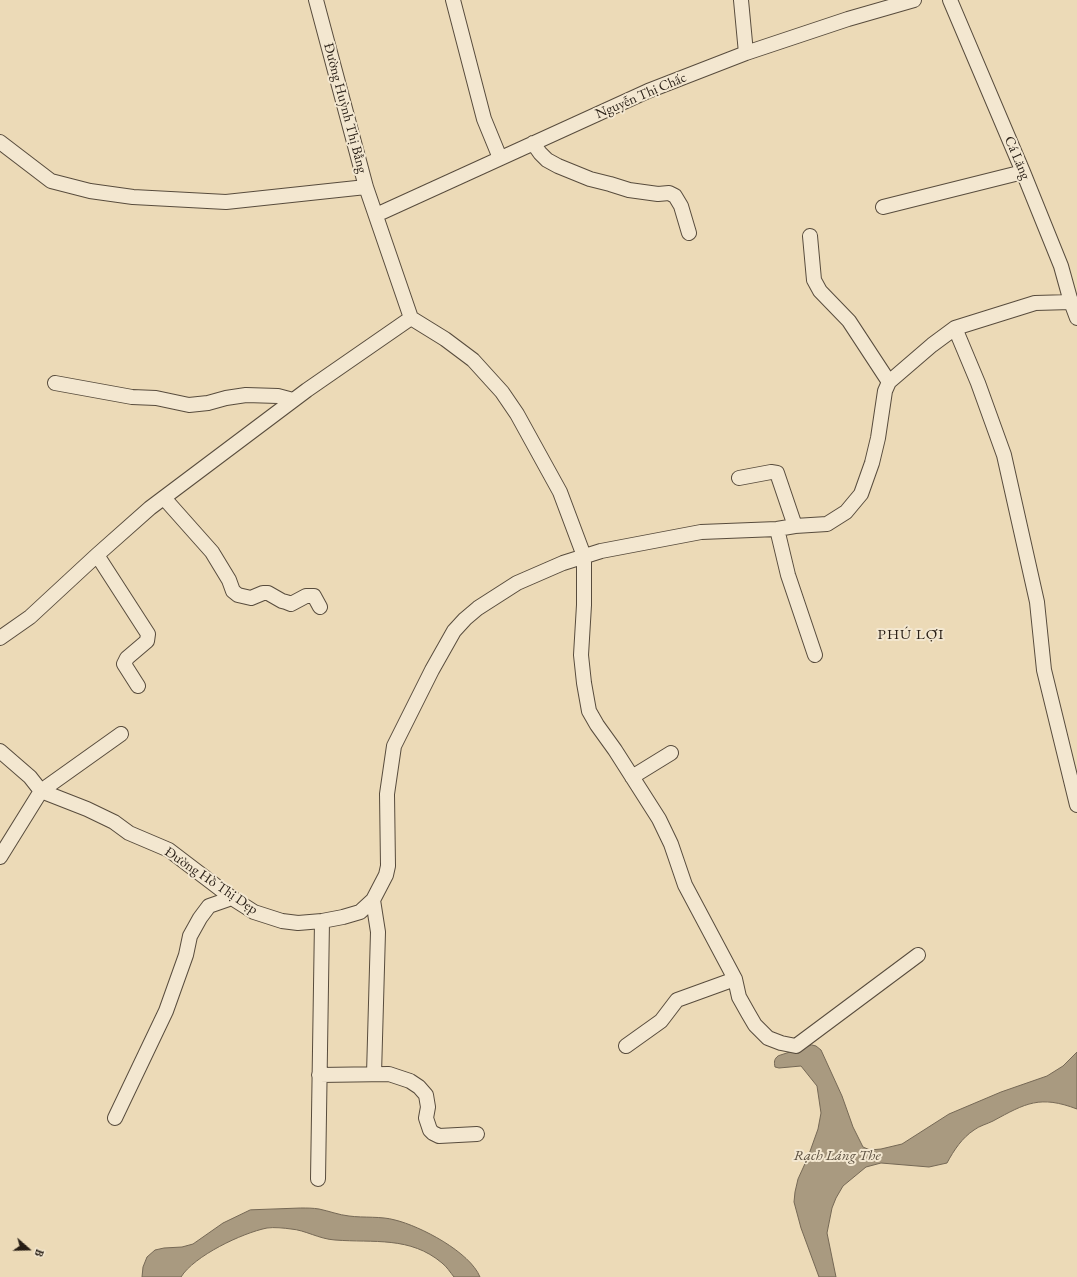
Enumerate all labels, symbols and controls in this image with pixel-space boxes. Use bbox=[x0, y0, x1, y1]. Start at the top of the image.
street label: Đường Huỳnh Thị Bẳng bbox=[320, 41, 370, 175]
street label: Nguyễn Thị Chấc bbox=[593, 69, 689, 123]
street label: Cá Lăng bbox=[1000, 134, 1034, 182]
district label: PHÚ LỢI bbox=[878, 626, 944, 644]
street label: Đường Hồ Thị Dẹp bbox=[161, 844, 261, 918]
water label: Rạch Láng The bbox=[793, 1147, 881, 1165]
north arrow bbox=[8, 1229, 48, 1269]
text: B bbox=[32, 1247, 47, 1259]

